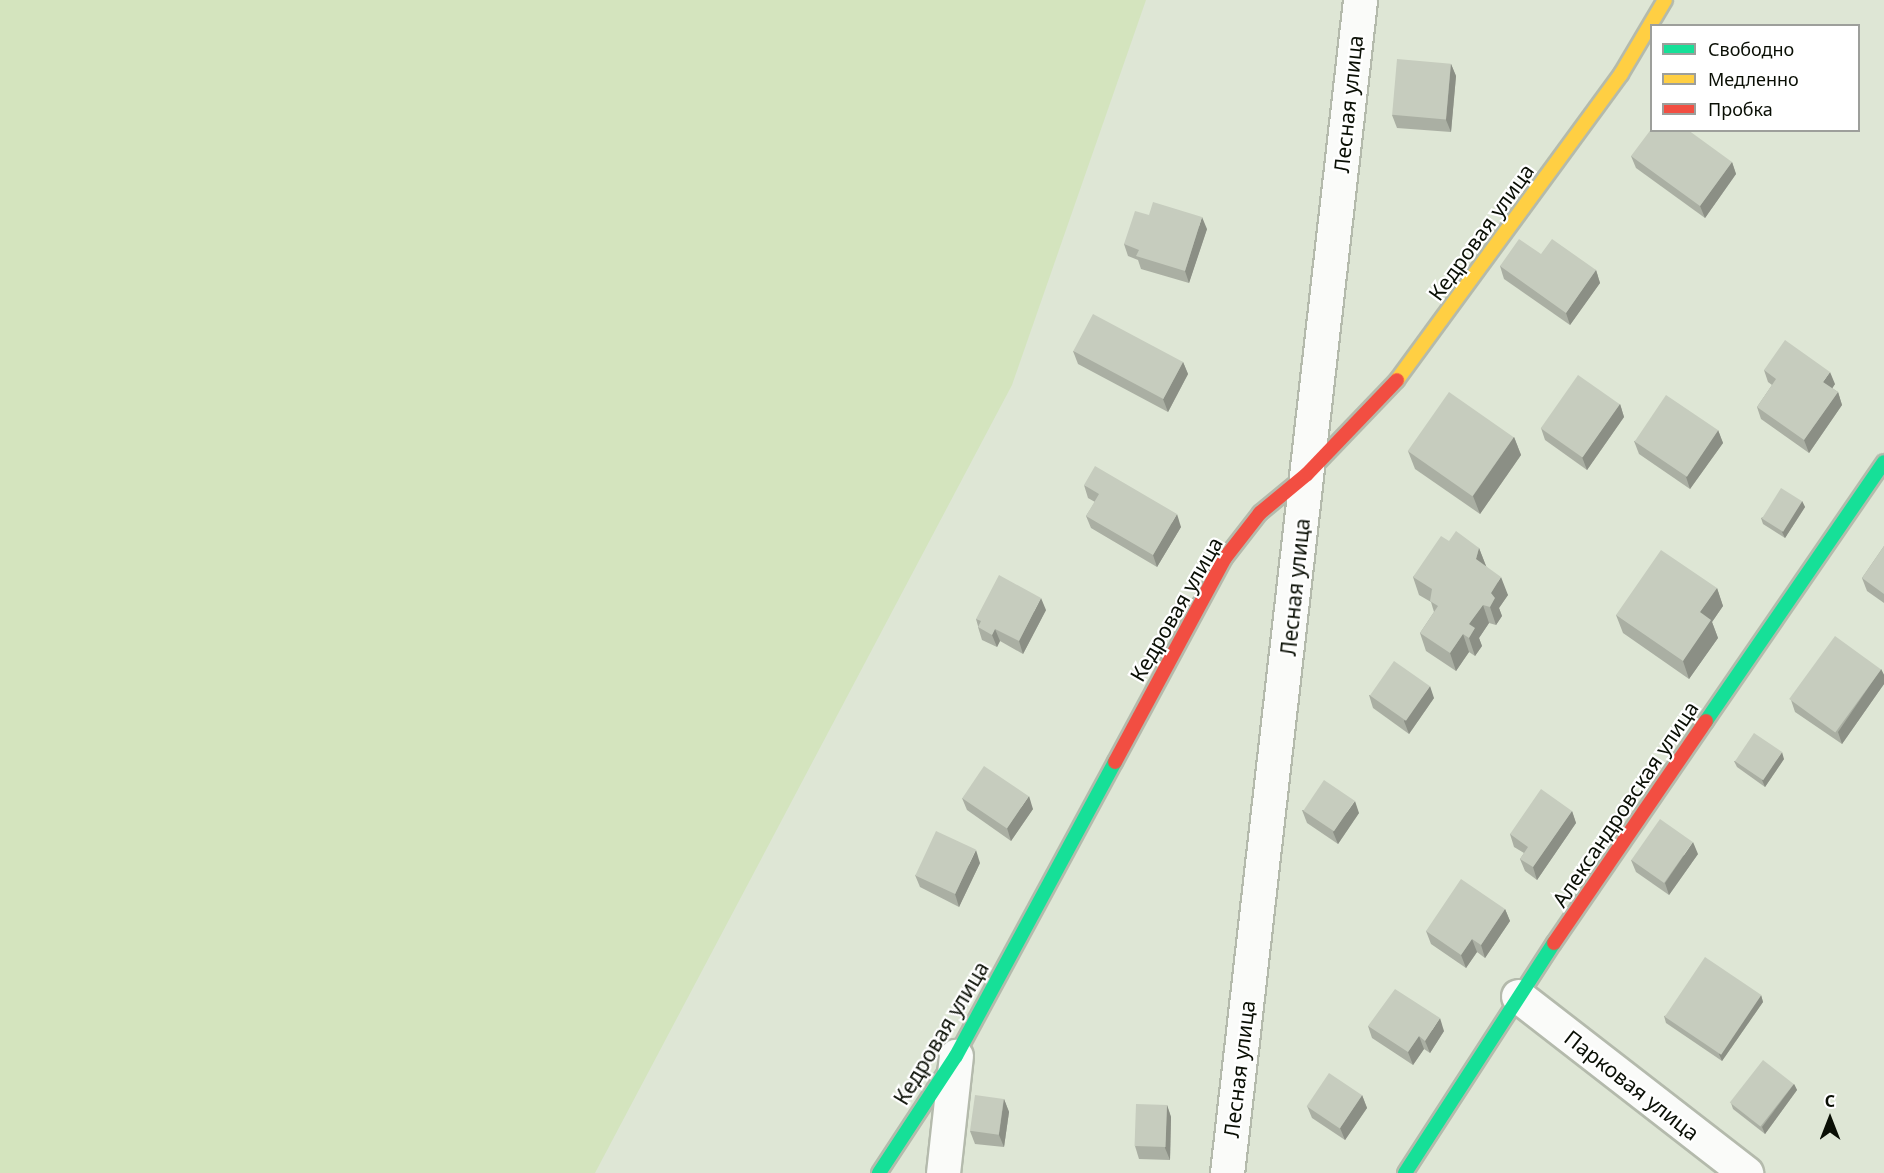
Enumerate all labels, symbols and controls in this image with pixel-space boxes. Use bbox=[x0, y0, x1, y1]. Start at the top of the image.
legend bbox=[1650, 24, 1860, 132]
street label: Лесная улица bbox=[1328, 34, 1368, 174]
text: Свободно bbox=[1708, 37, 1794, 61]
text: Медленно bbox=[1708, 67, 1799, 91]
text: Пробка bbox=[1708, 97, 1773, 121]
street label: Кедровая улица bbox=[1423, 159, 1539, 305]
street label: Лесная улица bbox=[1275, 517, 1315, 657]
street label: Кедровая улица bbox=[1124, 532, 1228, 686]
street label: Александровская улица bbox=[1547, 696, 1703, 912]
street label: Кедровая улица bbox=[888, 957, 994, 1109]
street label: Лесная улица bbox=[1218, 999, 1260, 1139]
street label: Парковая улица bbox=[1560, 1025, 1704, 1145]
north arrow bbox=[1800, 1089, 1860, 1149]
text: С bbox=[1825, 1090, 1835, 1112]

